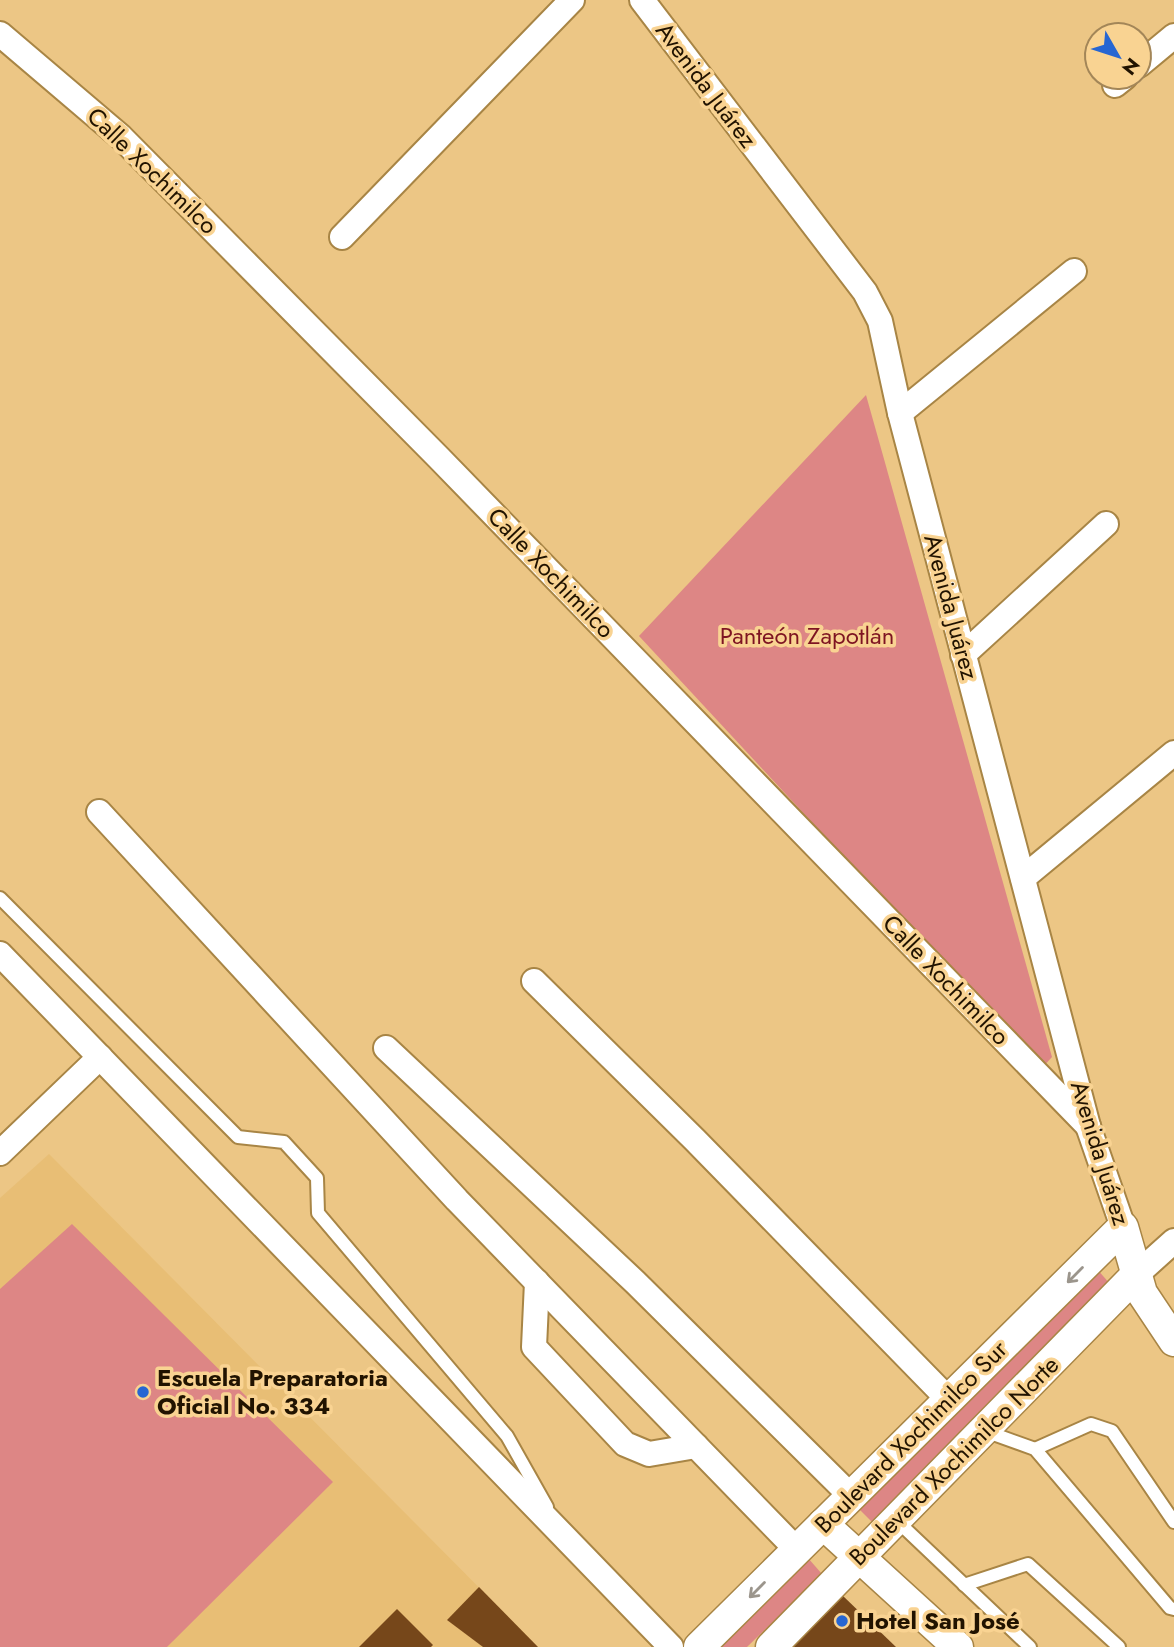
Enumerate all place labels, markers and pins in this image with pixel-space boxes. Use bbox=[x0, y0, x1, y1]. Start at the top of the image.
place label: Escuela Preparatoria Oficial No. 334 bbox=[157, 1360, 388, 1423]
marker: Escuela Preparatoria Oficial No. 334 bbox=[135, 1384, 151, 1400]
place label: Hotel San José bbox=[856, 1603, 1020, 1638]
marker: Hotel San José bbox=[834, 1613, 850, 1629]

